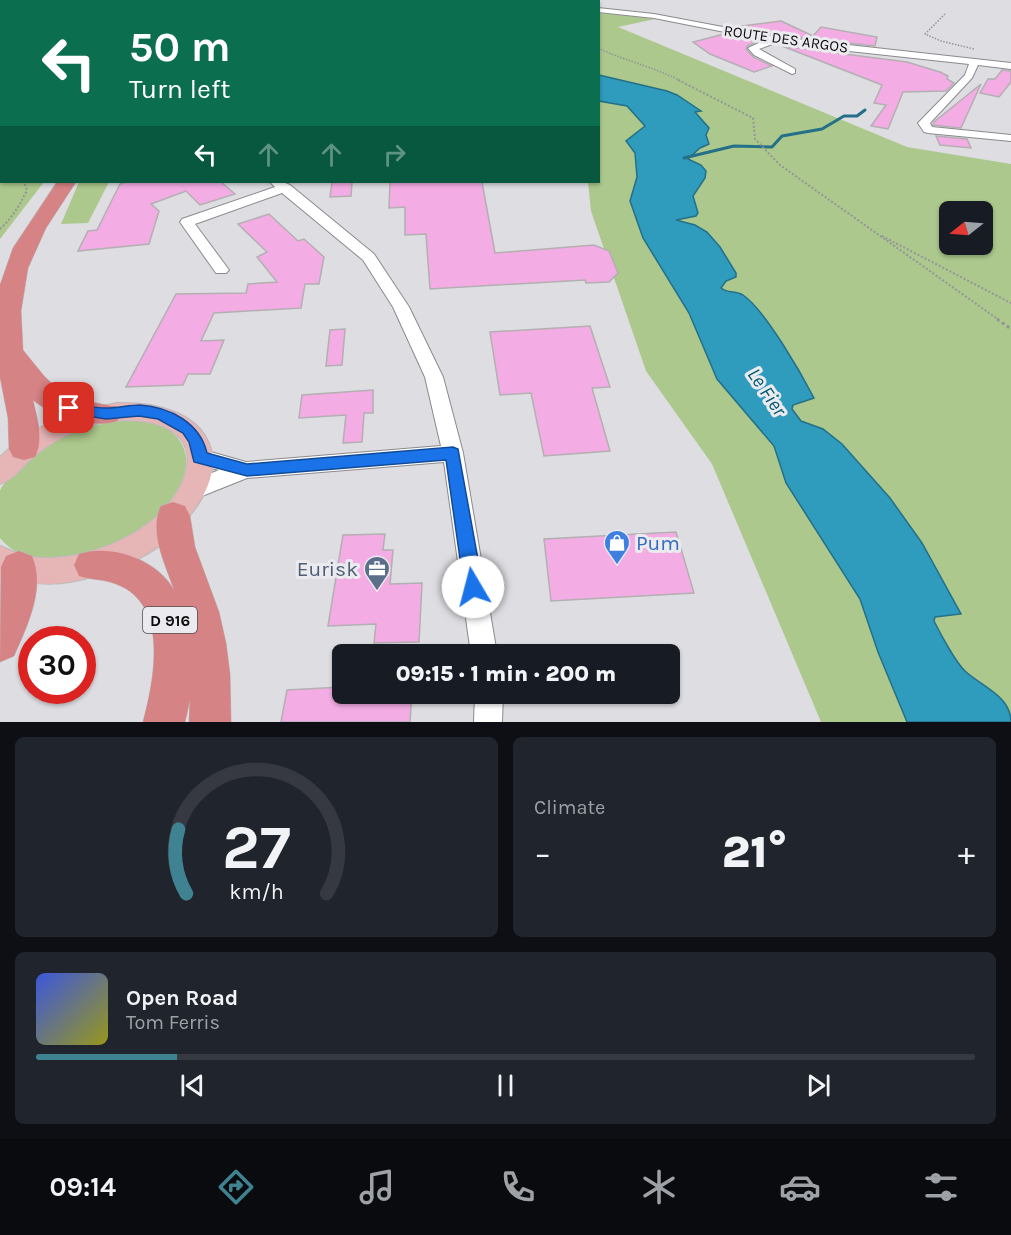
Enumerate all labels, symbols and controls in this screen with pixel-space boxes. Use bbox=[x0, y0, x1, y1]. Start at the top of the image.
street label: ROUTE DES ARGOS bbox=[723, 21, 849, 57]
text: 50 m bbox=[129, 22, 231, 72]
icon: left bbox=[30, 24, 108, 102]
text: Turn left bbox=[129, 73, 230, 105]
icon: left bbox=[189, 138, 222, 171]
icon: ahead bbox=[252, 138, 285, 171]
icon: ahead bbox=[315, 138, 348, 171]
icon: right bbox=[378, 138, 411, 171]
north arrow bbox=[939, 201, 993, 255]
map controls bbox=[939, 201, 993, 255]
water label: Le Fier bbox=[743, 364, 792, 421]
pin bbox=[43, 382, 94, 433]
icon: arrive bbox=[52, 391, 85, 424]
shop icon: Pum bbox=[602, 528, 632, 566]
place label: Pum bbox=[636, 531, 680, 555]
office icon: Eurisk bbox=[362, 554, 392, 592]
position arrow bbox=[441, 555, 505, 619]
place label: Eurisk bbox=[297, 557, 358, 581]
road number: D 916 bbox=[143, 607, 197, 633]
speed limit sign: 30 bbox=[18, 626, 96, 704]
text: 09:15 · 1 min · 200 m bbox=[396, 661, 616, 687]
text: Climate bbox=[534, 796, 605, 819]
text: 27 bbox=[222, 811, 291, 884]
text: 21° bbox=[722, 826, 787, 878]
text: − bbox=[534, 834, 551, 872]
text: + bbox=[958, 834, 975, 872]
text: km/h bbox=[229, 879, 284, 904]
text: Open Road bbox=[126, 985, 238, 1011]
text: Tom Ferris bbox=[126, 1011, 220, 1034]
icon: previous bbox=[176, 1069, 209, 1102]
icon: pause bbox=[489, 1069, 522, 1102]
icon: next bbox=[802, 1069, 835, 1102]
icon: directions bbox=[215, 1166, 257, 1208]
icon: music bbox=[356, 1166, 398, 1208]
icon: phone bbox=[497, 1166, 539, 1208]
icon: climate bbox=[638, 1166, 680, 1208]
icon: car bbox=[779, 1166, 821, 1208]
icon: filters bbox=[920, 1166, 962, 1208]
text: 09:14 bbox=[49, 1171, 116, 1203]

